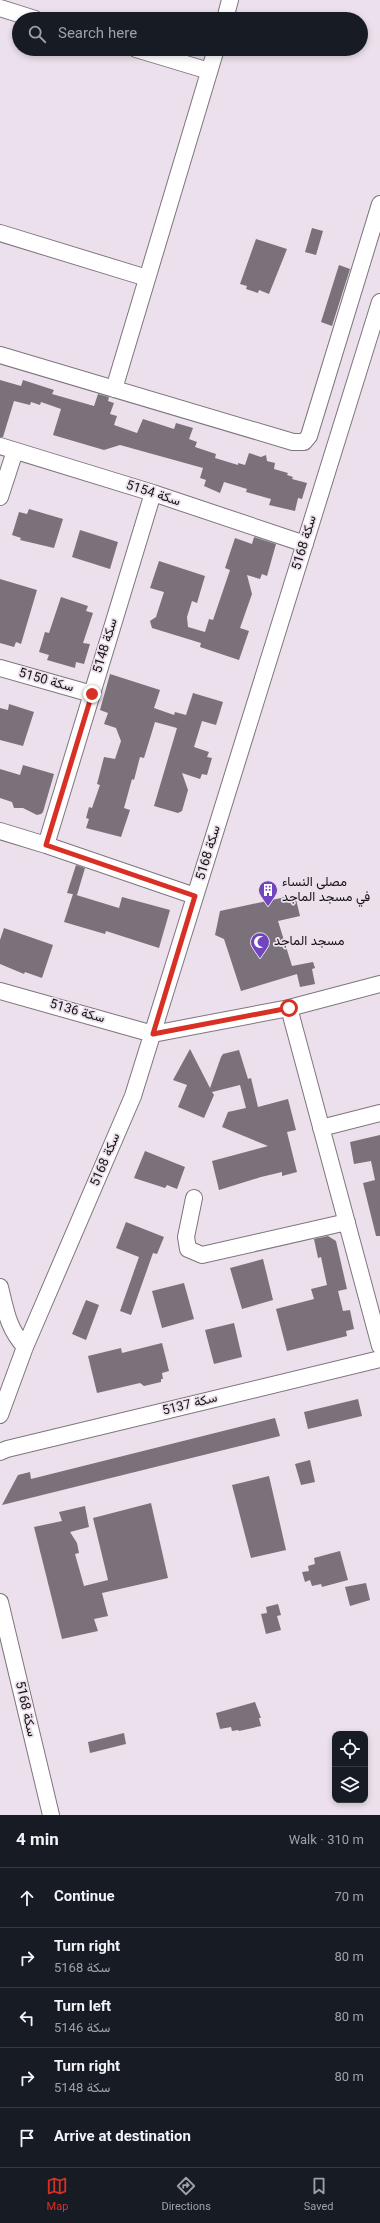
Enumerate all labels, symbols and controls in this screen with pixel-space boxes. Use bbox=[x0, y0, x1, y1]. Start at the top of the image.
search box bbox=[12, 12, 368, 56]
icon: search bbox=[26, 23, 48, 45]
text: Search here bbox=[58, 23, 137, 46]
street label: سكة 5154 bbox=[123, 476, 183, 512]
street label: سكة 5168 bbox=[287, 513, 323, 573]
street label: سكة 5148 bbox=[88, 616, 124, 676]
street label: سكة 5150 bbox=[16, 664, 76, 698]
route end bbox=[83, 685, 101, 703]
street label: سكة 5168 bbox=[191, 823, 227, 883]
place label: مصلى النساء في مسجد الماجد bbox=[282, 873, 370, 908]
building icon: مصلى النساء في مسجد الماجد bbox=[257, 879, 279, 907]
mosque icon: مسجد الماجد bbox=[249, 931, 271, 959]
place label: مسجد الماجد bbox=[274, 932, 344, 952]
street label: سكة 5136 bbox=[47, 995, 107, 1029]
route start bbox=[280, 999, 298, 1017]
street label: سكة 5168 bbox=[86, 1130, 126, 1190]
street label: سكة 5137 bbox=[160, 1388, 220, 1422]
street label: سكة 5168 bbox=[9, 1679, 41, 1739]
map controls bbox=[332, 1731, 368, 1803]
button: locate bbox=[332, 1731, 368, 1767]
button: layers bbox=[332, 1767, 368, 1803]
text: 4 min bbox=[16, 1828, 59, 1854]
text: Walk · 310 m bbox=[289, 1831, 364, 1851]
text: Continue bbox=[54, 1886, 115, 1909]
icon: ahead bbox=[16, 1887, 38, 1909]
text: 70 m bbox=[334, 1888, 364, 1908]
text: Turn right bbox=[54, 1936, 120, 1959]
icon: right bbox=[16, 1947, 38, 1969]
text: 80 m bbox=[334, 1948, 364, 1968]
text: سكة 5168 bbox=[54, 1959, 110, 1979]
text: Turn left bbox=[54, 1996, 111, 2019]
icon: left bbox=[16, 2007, 38, 2029]
text: 80 m bbox=[334, 2008, 364, 2028]
text: سكة 5146 bbox=[54, 2019, 110, 2039]
text: Turn right bbox=[54, 2056, 120, 2079]
icon: right bbox=[16, 2067, 38, 2089]
text: 80 m bbox=[334, 2068, 364, 2088]
text: سكة 5148 bbox=[54, 2079, 110, 2099]
text: Arrive at destination bbox=[54, 2126, 191, 2149]
icon: arrive bbox=[16, 2127, 38, 2149]
tab: Map bbox=[46, 2175, 68, 2216]
tab: Directions bbox=[161, 2175, 211, 2216]
tab: Saved bbox=[304, 2175, 334, 2216]

